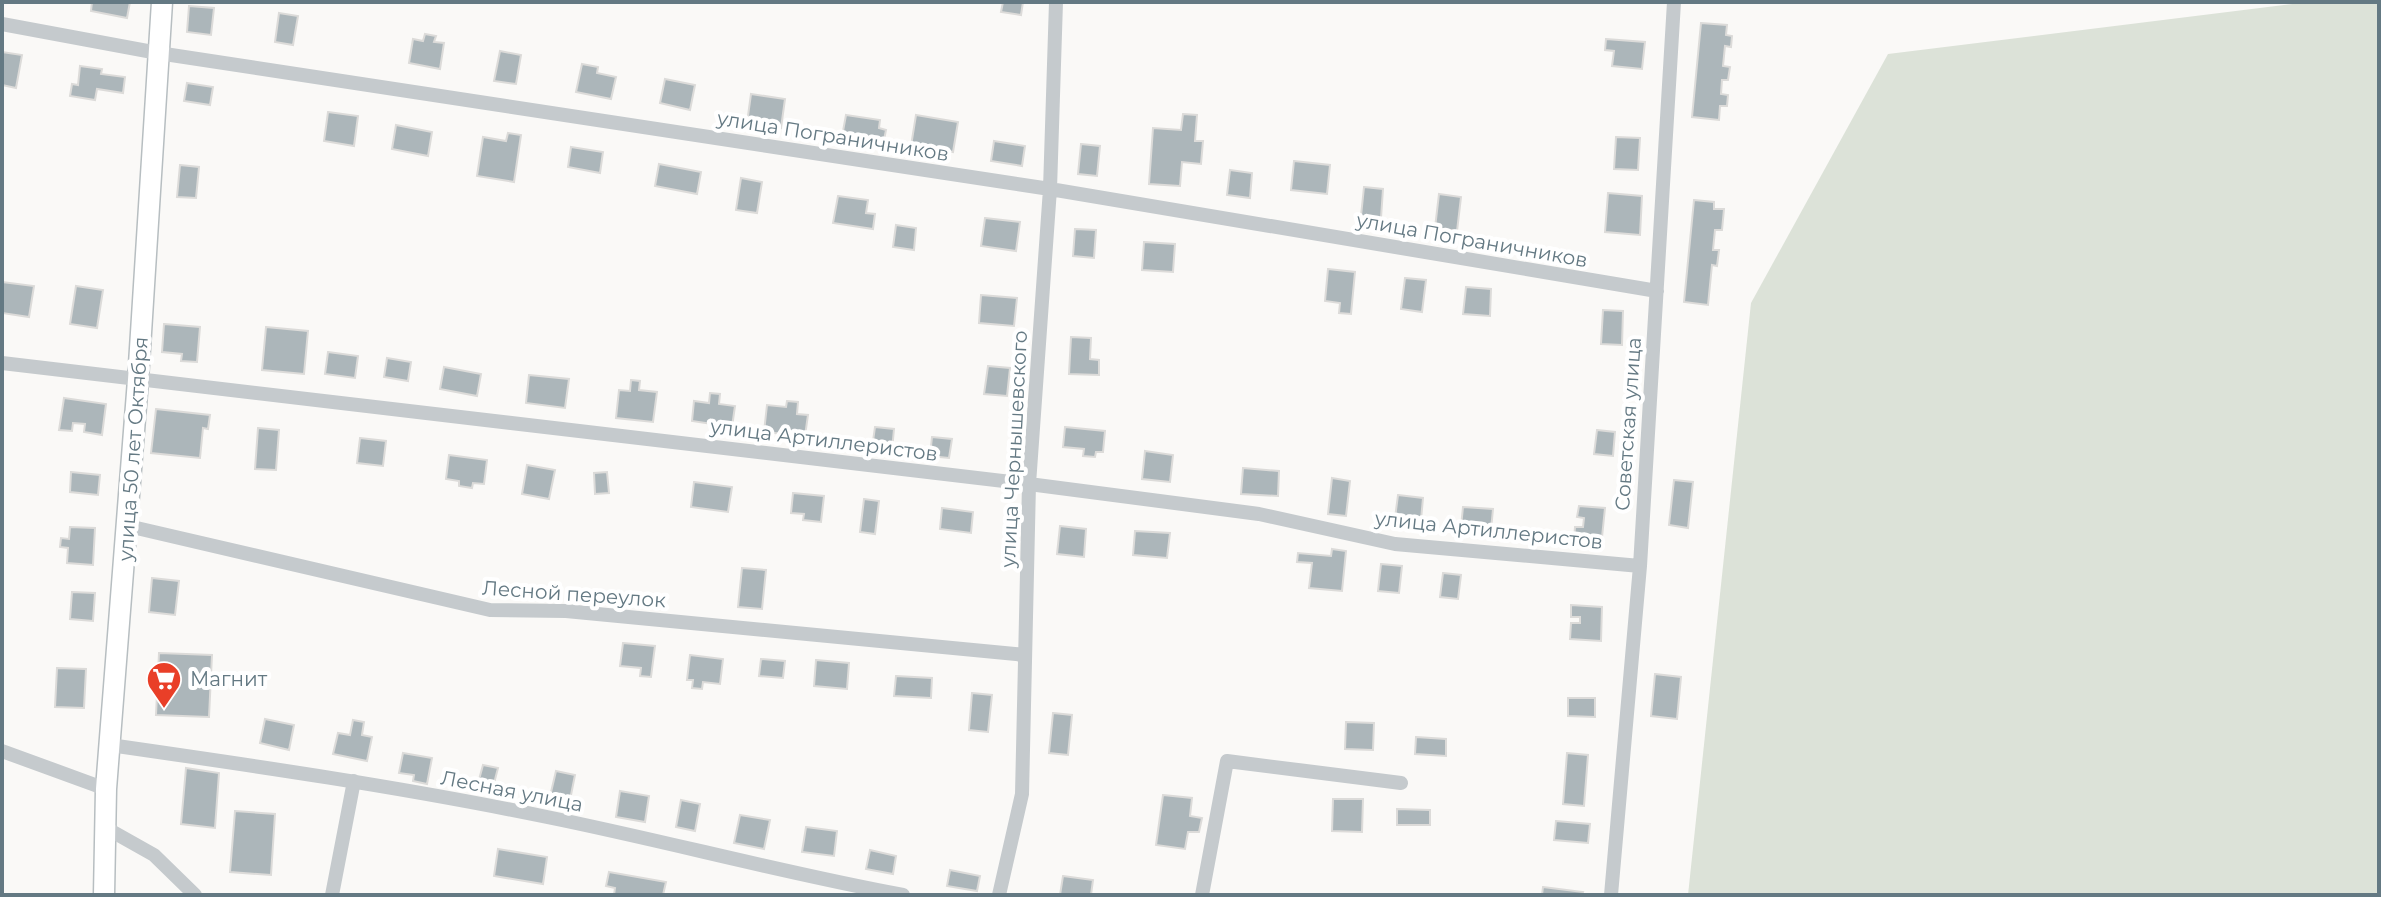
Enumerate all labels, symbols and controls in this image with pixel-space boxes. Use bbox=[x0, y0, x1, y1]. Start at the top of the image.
street label: улица Пограничников bbox=[714, 106, 951, 166]
street label: улица Пограничников bbox=[1354, 208, 1589, 272]
street label: улица Чернышевского bbox=[996, 330, 1032, 569]
street label: улица 50 лет Октября bbox=[113, 336, 153, 563]
street label: Советская улица bbox=[1610, 336, 1646, 512]
street label: улица Артиллеристов bbox=[708, 414, 939, 466]
street label: улица Артиллеристов bbox=[1373, 506, 1604, 554]
street label: Лесной переулок bbox=[481, 576, 667, 612]
supermarket icon: Магнит bbox=[145, 660, 183, 710]
place label: Магнит bbox=[190, 667, 268, 691]
street label: Лесная улица bbox=[439, 765, 585, 817]

